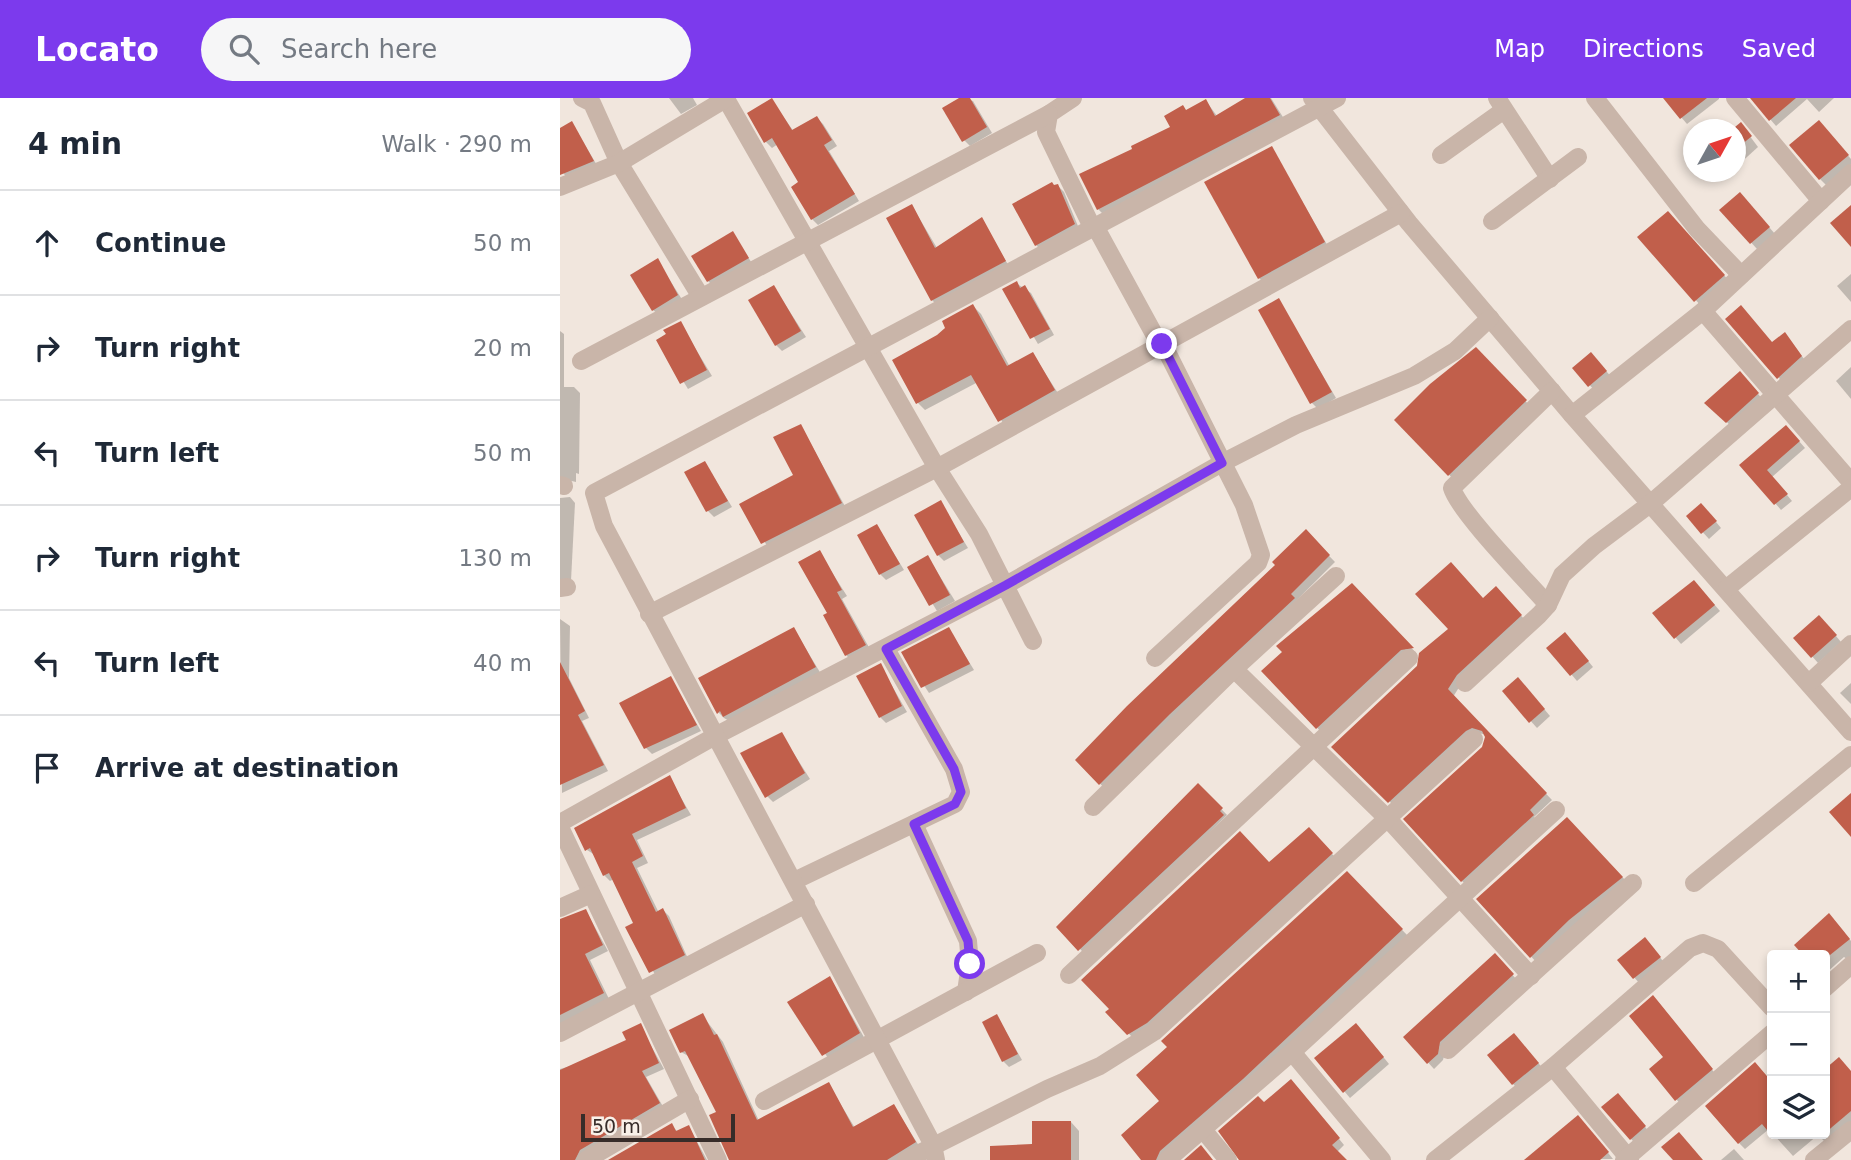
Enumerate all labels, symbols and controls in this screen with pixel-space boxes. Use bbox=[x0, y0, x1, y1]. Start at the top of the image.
search box bbox=[201, 18, 691, 81]
text: Locato bbox=[35, 30, 159, 69]
icon: search bbox=[225, 30, 263, 68]
text: Search here bbox=[281, 34, 437, 64]
text: Map bbox=[1494, 35, 1545, 63]
text: Directions bbox=[1583, 35, 1704, 63]
text: Saved bbox=[1742, 35, 1816, 63]
north arrow bbox=[1683, 119, 1746, 182]
text: 4 min bbox=[28, 126, 122, 161]
text: Walk · 290 m bbox=[381, 131, 532, 157]
icon: ahead bbox=[28, 224, 66, 262]
text: Continue bbox=[95, 228, 226, 258]
text: 50 m bbox=[473, 230, 532, 256]
route end bbox=[1146, 328, 1177, 359]
icon: right bbox=[28, 329, 66, 367]
text: Turn right bbox=[95, 333, 240, 363]
text: 20 m bbox=[473, 335, 532, 361]
icon: left bbox=[28, 434, 66, 472]
text: Turn left bbox=[95, 438, 219, 468]
text: 50 m bbox=[473, 440, 532, 466]
icon: right bbox=[28, 539, 66, 577]
text: Turn right bbox=[95, 543, 240, 573]
text: 130 m bbox=[458, 545, 532, 571]
icon: left bbox=[28, 644, 66, 682]
text: Turn left bbox=[95, 648, 219, 678]
text: 40 m bbox=[473, 650, 532, 676]
icon: arrive bbox=[28, 749, 66, 787]
text: Arrive at destination bbox=[95, 753, 399, 783]
route start bbox=[954, 948, 985, 979]
map controls bbox=[1767, 950, 1830, 1139]
button: + bbox=[1767, 950, 1830, 1013]
button: − bbox=[1767, 1013, 1830, 1076]
button: layers bbox=[1767, 1076, 1830, 1139]
scale bar bbox=[581, 1111, 735, 1143]
text: 50 m bbox=[592, 1115, 641, 1137]

